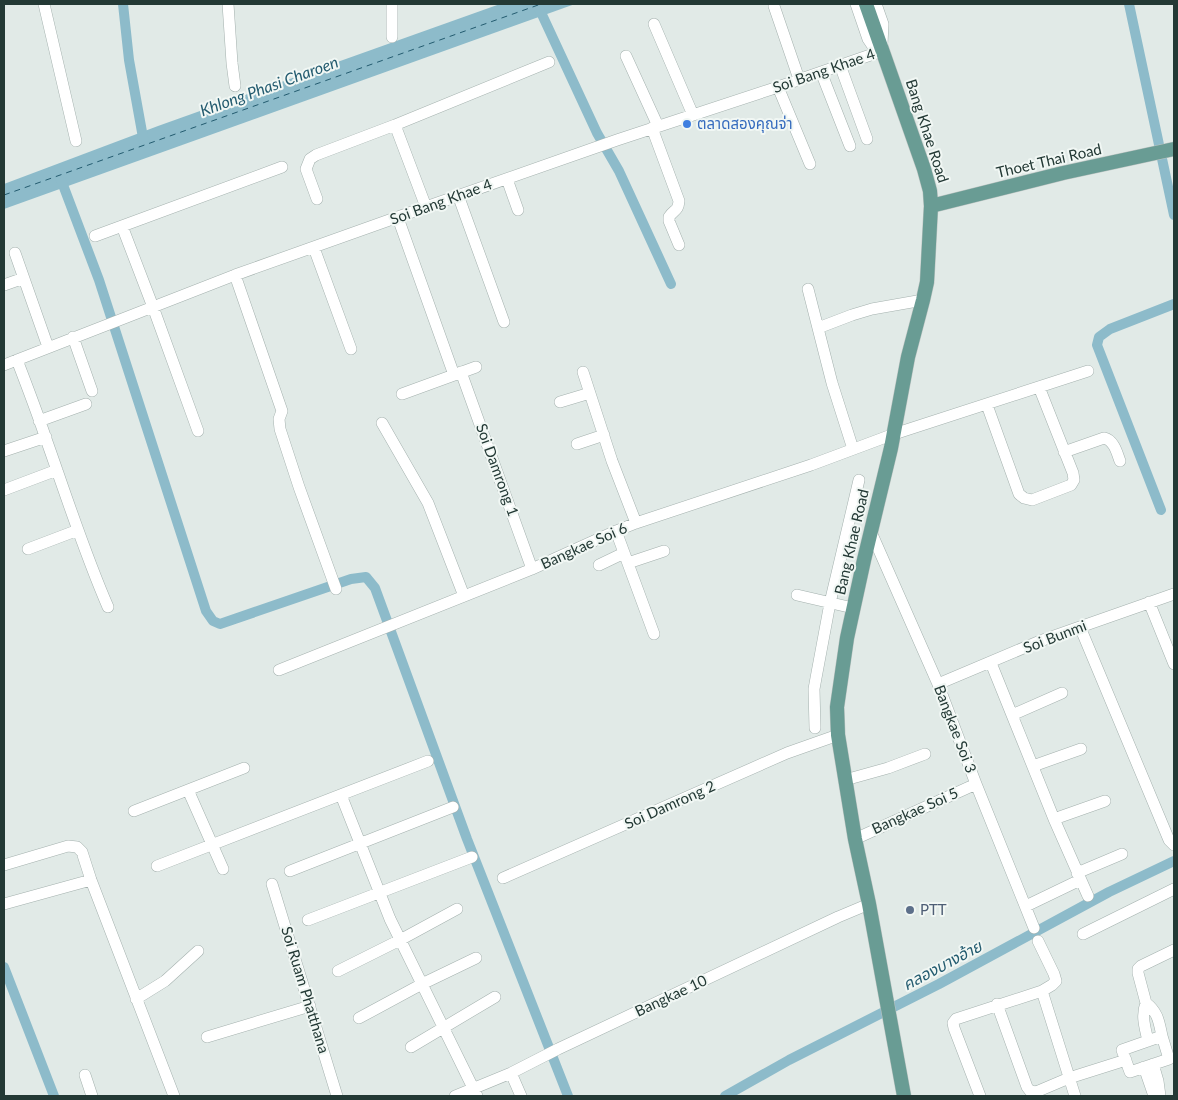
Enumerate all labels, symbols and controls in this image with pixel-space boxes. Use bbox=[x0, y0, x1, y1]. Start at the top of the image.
street label: Soi Bang Khae 4 bbox=[770, 44, 878, 96]
water label: Khlong Phasi Charoen bbox=[197, 52, 341, 119]
street label: Bang Khae Road bbox=[903, 77, 953, 185]
place label: ตลาดสองคุณจ่า bbox=[697, 114, 793, 133]
marker: ตลาดสองคุณจ่า bbox=[681, 118, 693, 130]
street label: Thoet Thai Road bbox=[994, 139, 1103, 181]
street label: Soi Bang Khae 4 bbox=[387, 174, 494, 228]
street label: Soi Damrong 1 bbox=[473, 421, 523, 519]
street label: Bang Khae Road bbox=[830, 487, 872, 596]
street label: Bangkae Soi 6 bbox=[538, 518, 630, 572]
street label: Soi Bunmi bbox=[1020, 616, 1089, 656]
street label: Bangkae Soi 3 bbox=[931, 682, 981, 775]
street label: Soi Damrong 2 bbox=[621, 776, 718, 832]
street label: Bangkae Soi 5 bbox=[869, 783, 961, 837]
place label: PTT bbox=[920, 900, 947, 918]
marker: PTT bbox=[904, 904, 916, 916]
street label: Soi Ruam Phatthana bbox=[278, 924, 334, 1055]
water label: คลองบางอ้าย bbox=[899, 935, 986, 993]
street label: Bangkae 10 bbox=[632, 970, 710, 1020]

